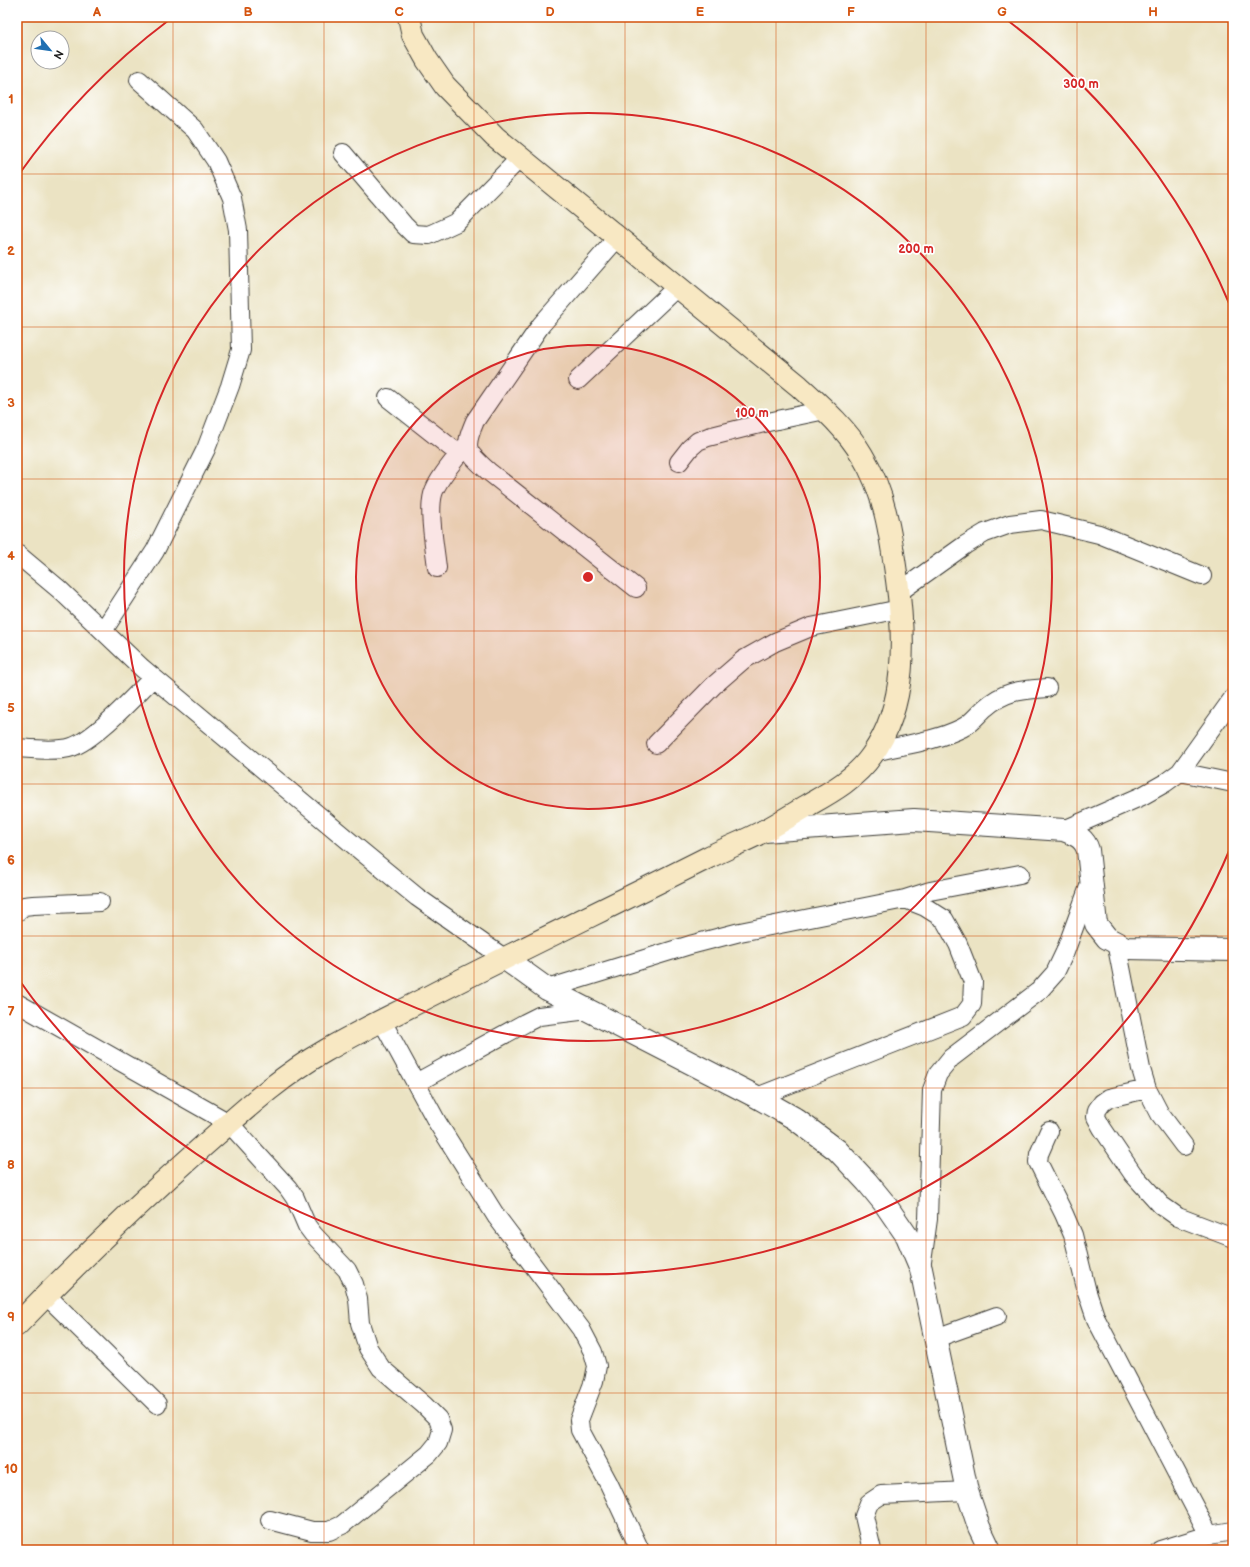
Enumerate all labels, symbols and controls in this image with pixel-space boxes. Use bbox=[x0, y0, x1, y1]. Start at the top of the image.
text: A bbox=[92, 4, 101, 20]
text: B bbox=[243, 4, 253, 20]
text: C bbox=[394, 4, 404, 20]
text: D bbox=[545, 4, 555, 20]
text: E bbox=[696, 4, 705, 20]
text: F bbox=[847, 4, 855, 20]
text: G bbox=[997, 4, 1007, 20]
text: H bbox=[1148, 4, 1158, 20]
north arrow bbox=[30, 30, 70, 70]
text: N bbox=[51, 48, 66, 61]
text: 300 m bbox=[1063, 77, 1099, 92]
text: 1 bbox=[8, 91, 14, 107]
text: 200 m bbox=[898, 242, 934, 257]
text: 2 bbox=[7, 243, 15, 259]
text: 3 bbox=[7, 395, 15, 411]
text: 100 m bbox=[735, 406, 769, 421]
text: 4 bbox=[7, 548, 15, 564]
centre of rings bbox=[581, 570, 595, 584]
text: 5 bbox=[7, 700, 15, 716]
text: 6 bbox=[7, 852, 15, 868]
text: 7 bbox=[7, 1004, 15, 1020]
text: 8 bbox=[7, 1157, 15, 1173]
text: 9 bbox=[7, 1309, 15, 1325]
text: 10 bbox=[4, 1461, 18, 1477]

